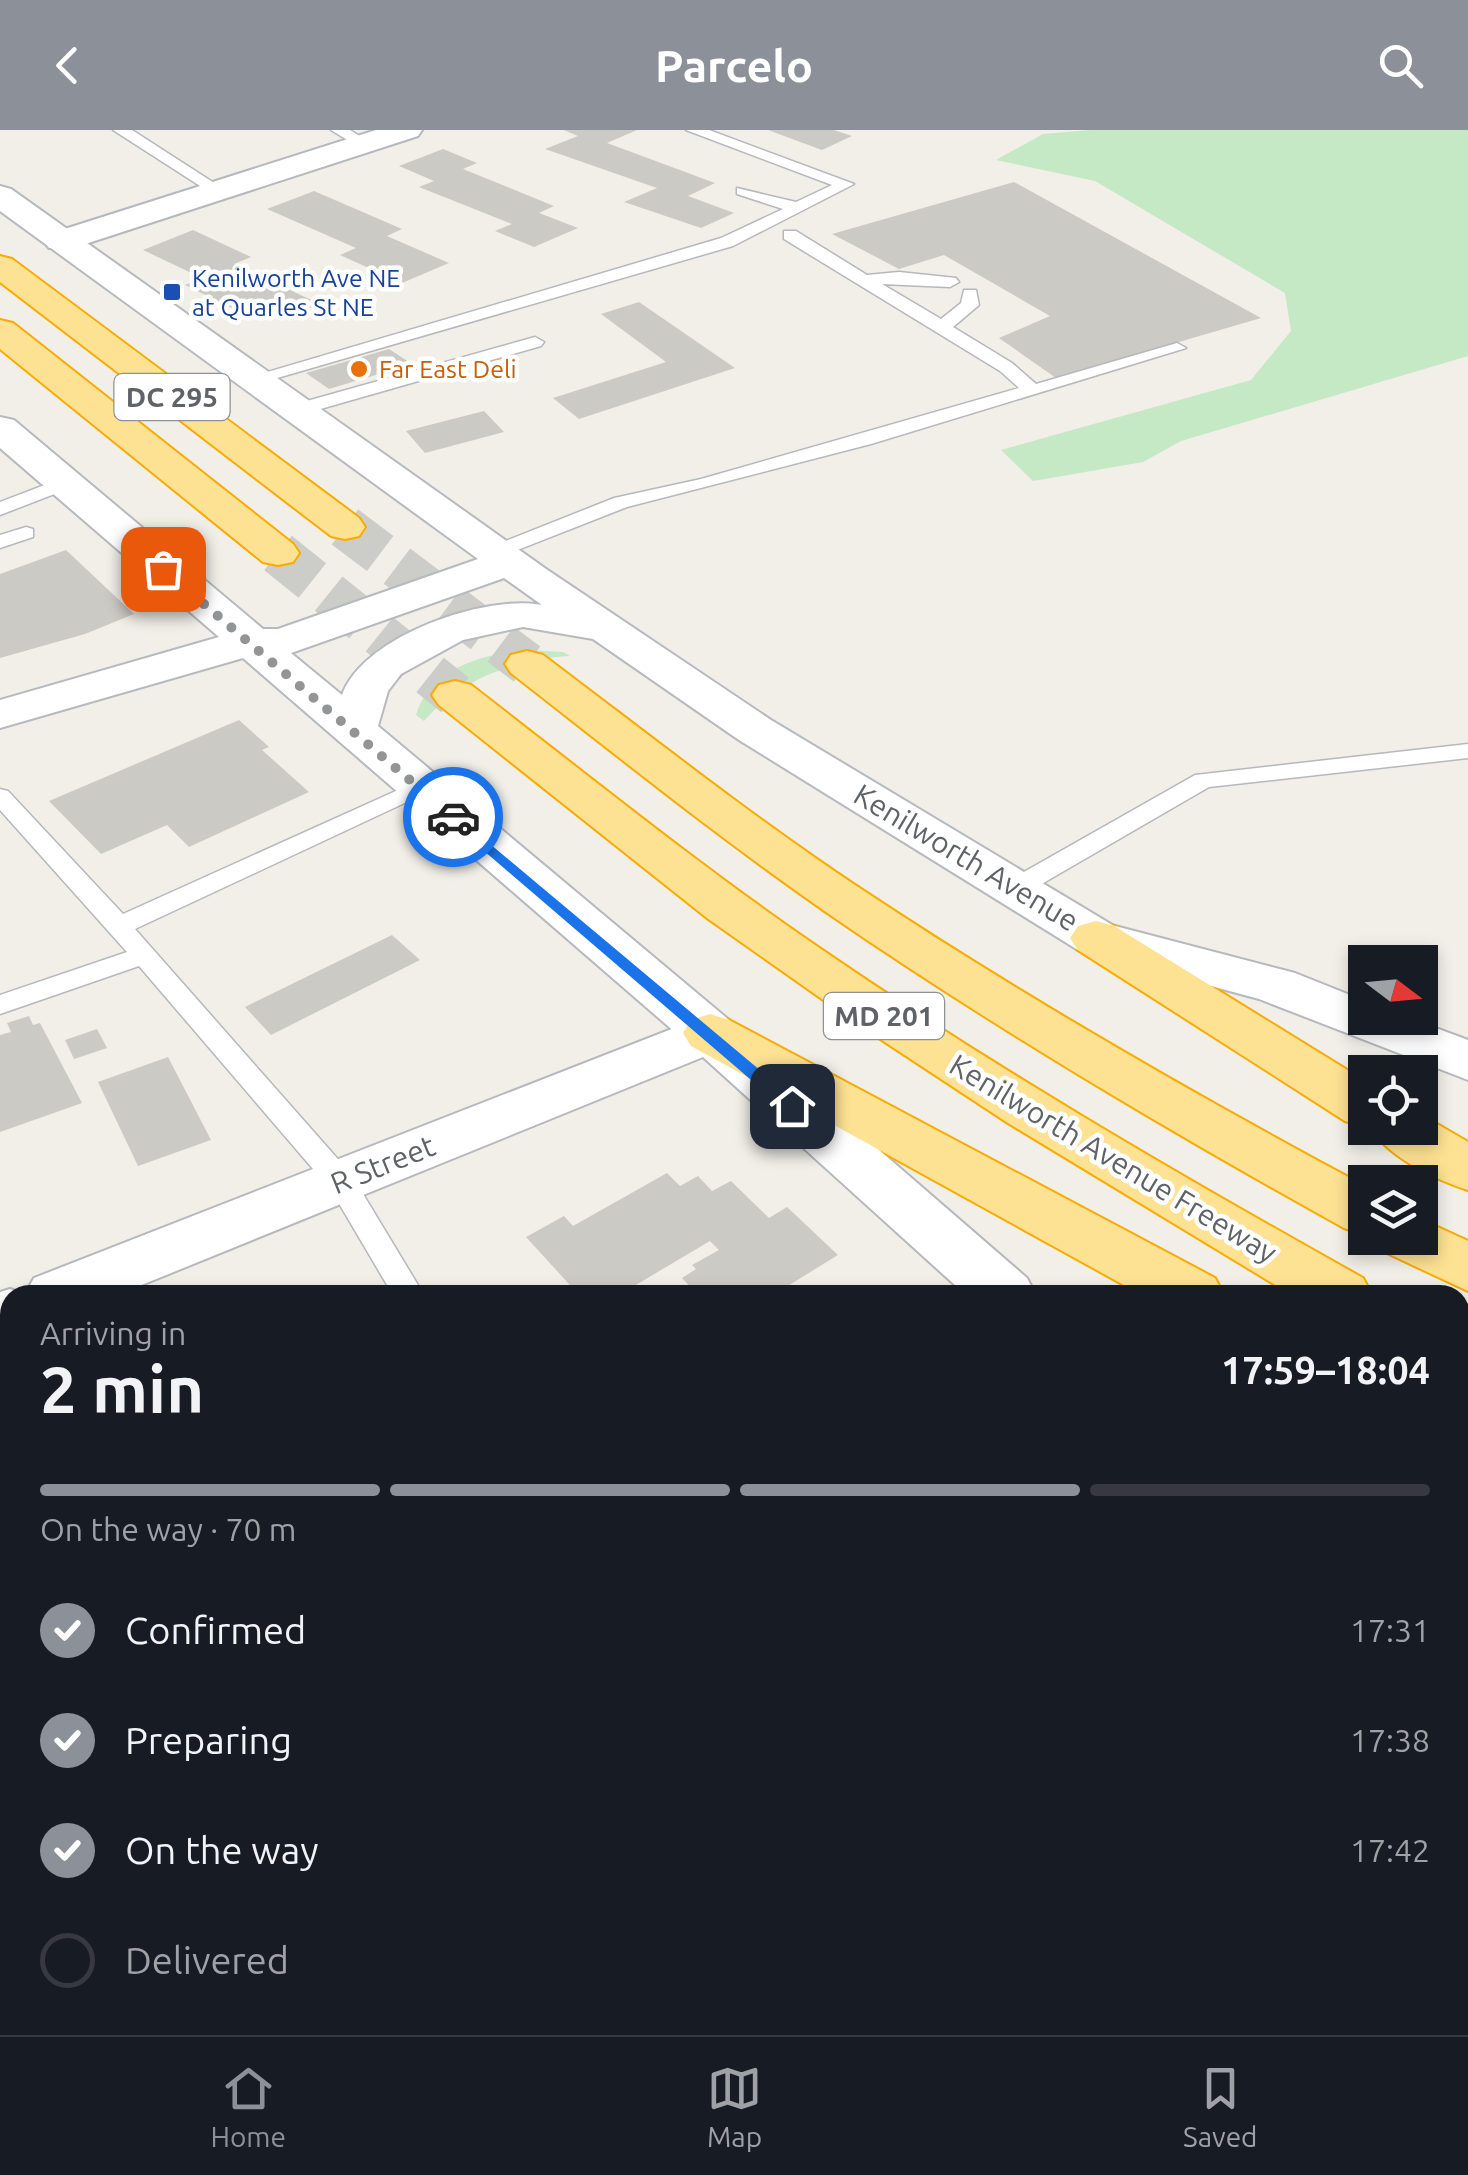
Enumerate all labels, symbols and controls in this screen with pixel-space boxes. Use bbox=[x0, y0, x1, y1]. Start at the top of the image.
icon: back bbox=[40, 38, 95, 93]
icon: search bbox=[1373, 38, 1428, 93]
text: Parcelo bbox=[655, 40, 813, 91]
place label: Kenilworth Ave NE at Quarles St NE bbox=[192, 264, 400, 321]
marker: Kenilworth Ave NE at Quarles St NE bbox=[161, 281, 183, 303]
place label: Far East Deli bbox=[379, 355, 517, 383]
marker: Far East Deli bbox=[348, 358, 370, 380]
road number: DC 295 bbox=[114, 374, 230, 420]
pin bbox=[121, 527, 206, 612]
icon: bag bbox=[136, 542, 191, 597]
courier bbox=[403, 767, 503, 867]
street label: Kenilworth Avenue bbox=[848, 777, 1085, 938]
icon: car bbox=[426, 790, 481, 845]
north arrow bbox=[1348, 945, 1438, 1035]
map controls bbox=[1348, 945, 1438, 1255]
road number: MD 201 bbox=[824, 993, 944, 1039]
street label: Kenilworth Avenue Freeway bbox=[944, 1047, 1283, 1269]
button: locate bbox=[1348, 1055, 1438, 1145]
pin bbox=[750, 1064, 835, 1149]
icon: home bbox=[765, 1079, 820, 1134]
street label: R Street bbox=[326, 1128, 440, 1200]
button: layers bbox=[1348, 1165, 1438, 1255]
text: Arriving in bbox=[40, 1315, 186, 1351]
text: 17:59–18:04 bbox=[1221, 1349, 1430, 1391]
text: 2 min bbox=[40, 1352, 204, 1425]
text: On the way · 70 m bbox=[40, 1511, 296, 1547]
icon: check bbox=[40, 1603, 95, 1658]
text: Confirmed bbox=[125, 1609, 306, 1651]
text: 17:31 bbox=[1350, 1612, 1430, 1648]
icon: check bbox=[40, 1713, 95, 1768]
text: Preparing bbox=[125, 1719, 292, 1761]
text: 17:38 bbox=[1350, 1722, 1430, 1758]
icon: check bbox=[40, 1823, 95, 1878]
text: On the way bbox=[125, 1829, 318, 1871]
text: 17:42 bbox=[1350, 1832, 1430, 1868]
text: Delivered bbox=[125, 1939, 289, 1981]
tab: Home bbox=[210, 2061, 286, 2152]
tab: Map bbox=[707, 2061, 762, 2152]
tab: Saved bbox=[1183, 2061, 1258, 2152]

